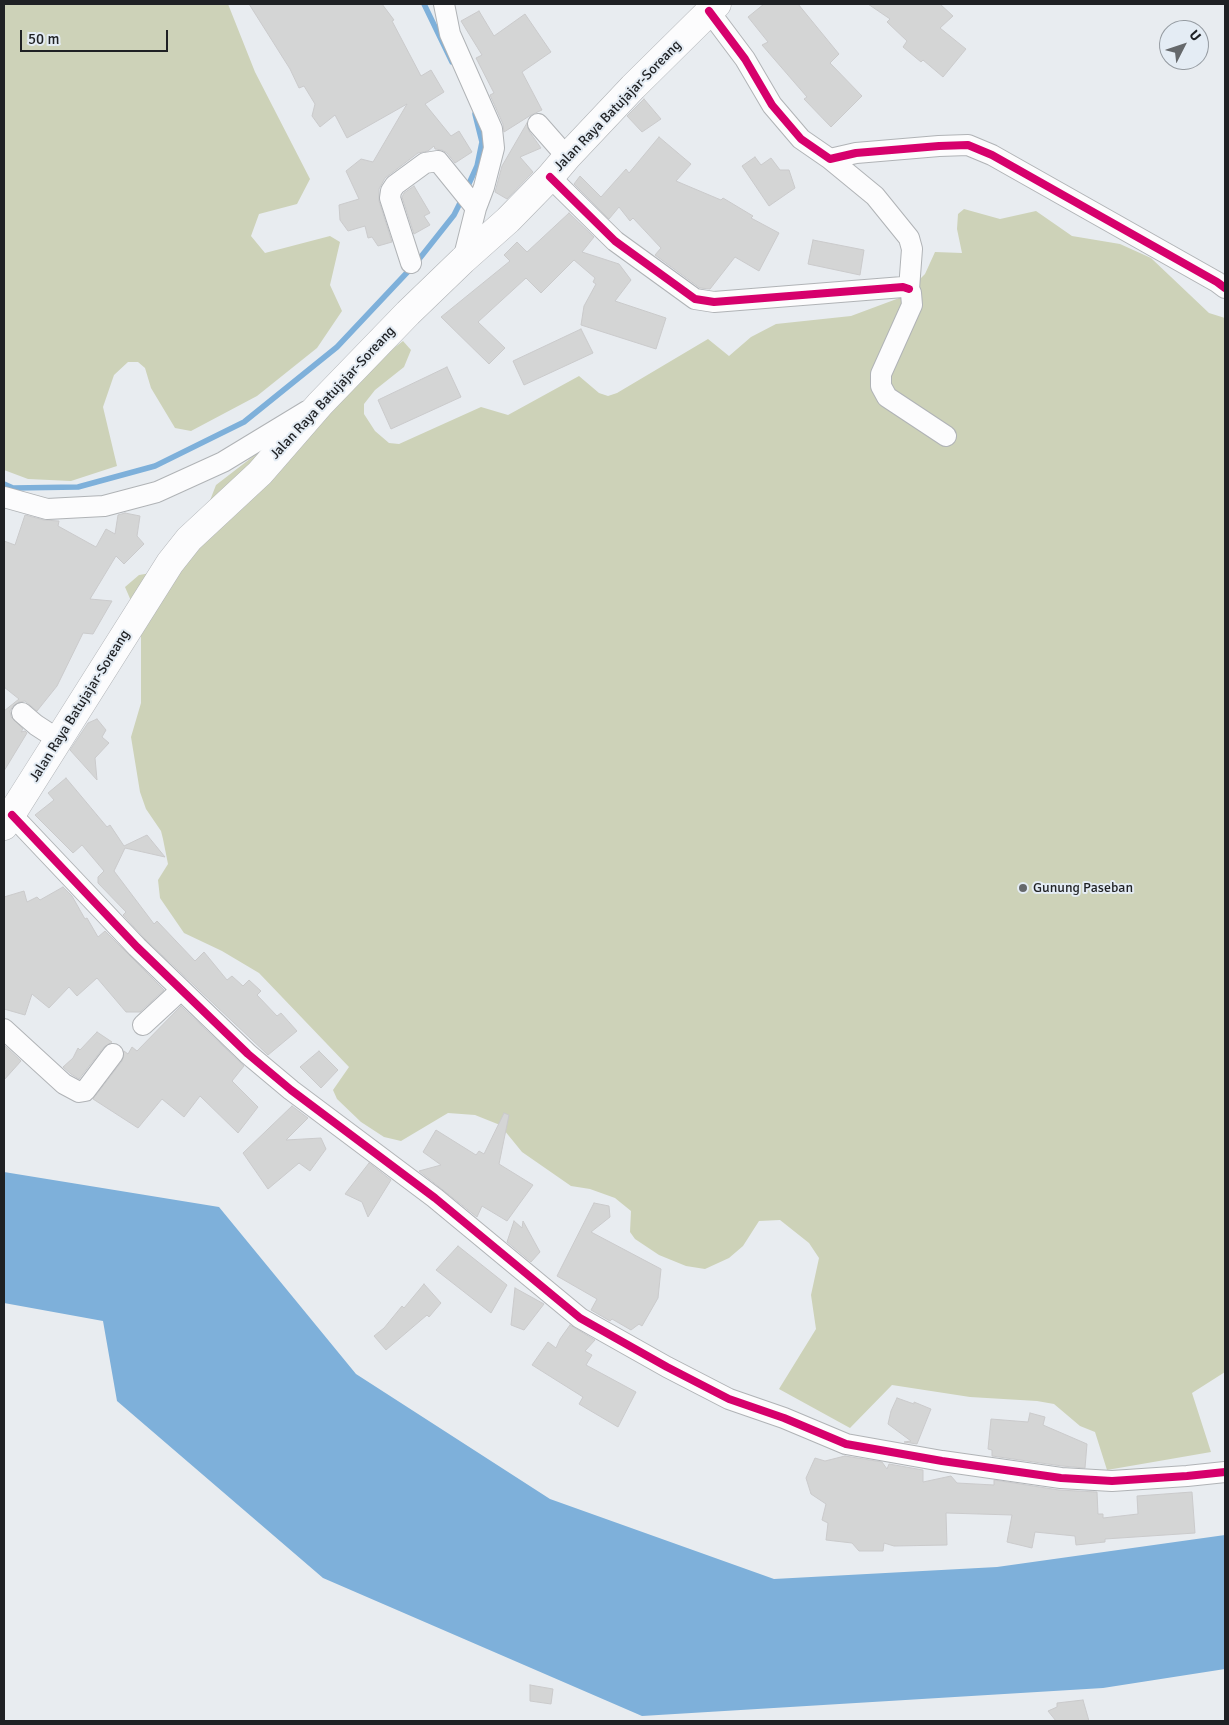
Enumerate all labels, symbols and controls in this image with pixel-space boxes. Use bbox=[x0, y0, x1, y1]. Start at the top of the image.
scale bar bbox=[22, 20, 170, 52]
north arrow bbox=[1159, 20, 1209, 70]
text: U bbox=[1185, 26, 1204, 45]
text: 50 m bbox=[28, 30, 59, 48]
street label: Jalan Raya Batujajar-Soreang bbox=[551, 37, 685, 175]
street label: Jalan Raya Batujajar-Soreang bbox=[267, 323, 399, 463]
street label: Jalan Raya Batujajar-Soreang bbox=[26, 627, 134, 785]
place label: Gunung Paseban bbox=[1033, 880, 1133, 896]
marker: Gunung Paseban bbox=[1017, 882, 1029, 894]

